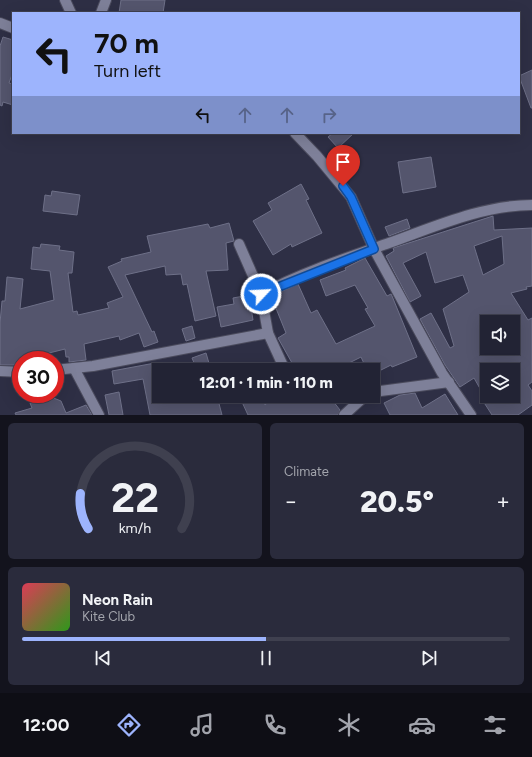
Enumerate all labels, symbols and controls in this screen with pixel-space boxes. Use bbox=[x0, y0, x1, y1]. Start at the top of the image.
text: 70 m bbox=[94, 26, 159, 60]
icon: left bbox=[28, 28, 80, 80]
text: Turn left bbox=[94, 60, 161, 82]
icon: left bbox=[192, 104, 214, 126]
icon: ahead bbox=[234, 104, 256, 126]
icon: ahead bbox=[276, 104, 298, 126]
icon: right bbox=[318, 104, 340, 126]
pin bbox=[326, 145, 360, 186]
icon: arrive bbox=[332, 151, 354, 173]
position arrow bbox=[240, 273, 282, 315]
map controls bbox=[480, 315, 520, 403]
button: sound bbox=[480, 315, 520, 355]
speed limit sign: 30 bbox=[12, 351, 64, 403]
button: layers bbox=[480, 363, 520, 403]
text: 12:01 · 1 min · 110 m bbox=[199, 374, 333, 392]
text: Climate bbox=[284, 464, 329, 479]
text: 22 bbox=[111, 472, 159, 522]
text: 20.5° bbox=[360, 483, 434, 520]
text: − bbox=[284, 488, 298, 515]
text: + bbox=[496, 488, 510, 515]
text: km/h bbox=[119, 519, 151, 537]
text: Neon Rain bbox=[82, 591, 153, 609]
text: Kite Club bbox=[82, 609, 135, 624]
icon: previous bbox=[92, 647, 114, 669]
icon: pause bbox=[255, 647, 277, 669]
icon: next bbox=[418, 647, 440, 669]
icon: directions bbox=[115, 711, 143, 739]
icon: music bbox=[188, 711, 216, 739]
icon: phone bbox=[261, 711, 289, 739]
icon: climate bbox=[335, 711, 363, 739]
icon: car bbox=[408, 711, 436, 739]
icon: filters bbox=[481, 711, 509, 739]
text: 12:00 bbox=[23, 714, 69, 736]

